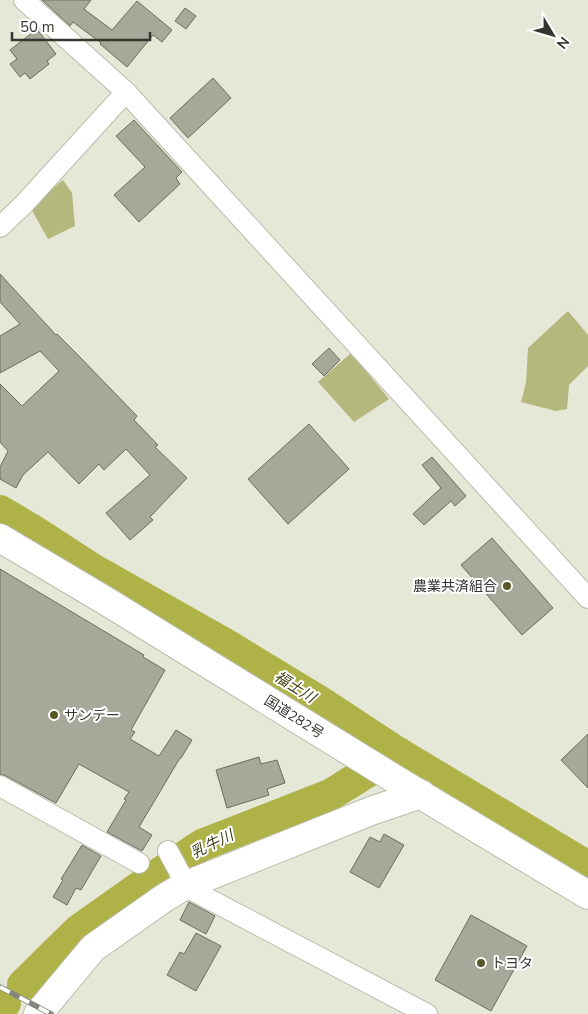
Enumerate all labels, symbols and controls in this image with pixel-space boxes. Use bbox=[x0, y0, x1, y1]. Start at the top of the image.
scale bar bbox=[12, 10, 150, 42]
north arrow bbox=[528, 10, 578, 60]
text: 50 m bbox=[20, 17, 55, 37]
text: N bbox=[552, 33, 574, 53]
place label: 農業共済組合 bbox=[413, 577, 497, 596]
marker: 農業共済組合 bbox=[501, 580, 513, 592]
water label: 福士川 bbox=[271, 667, 321, 708]
street label: 国道282号 bbox=[260, 691, 328, 743]
place label: サンデー bbox=[64, 706, 120, 725]
marker: サンデー bbox=[48, 709, 60, 721]
water label: 乳牛川 bbox=[187, 824, 238, 863]
place label: トヨタ bbox=[491, 954, 533, 973]
marker: トヨタ bbox=[475, 957, 487, 969]

